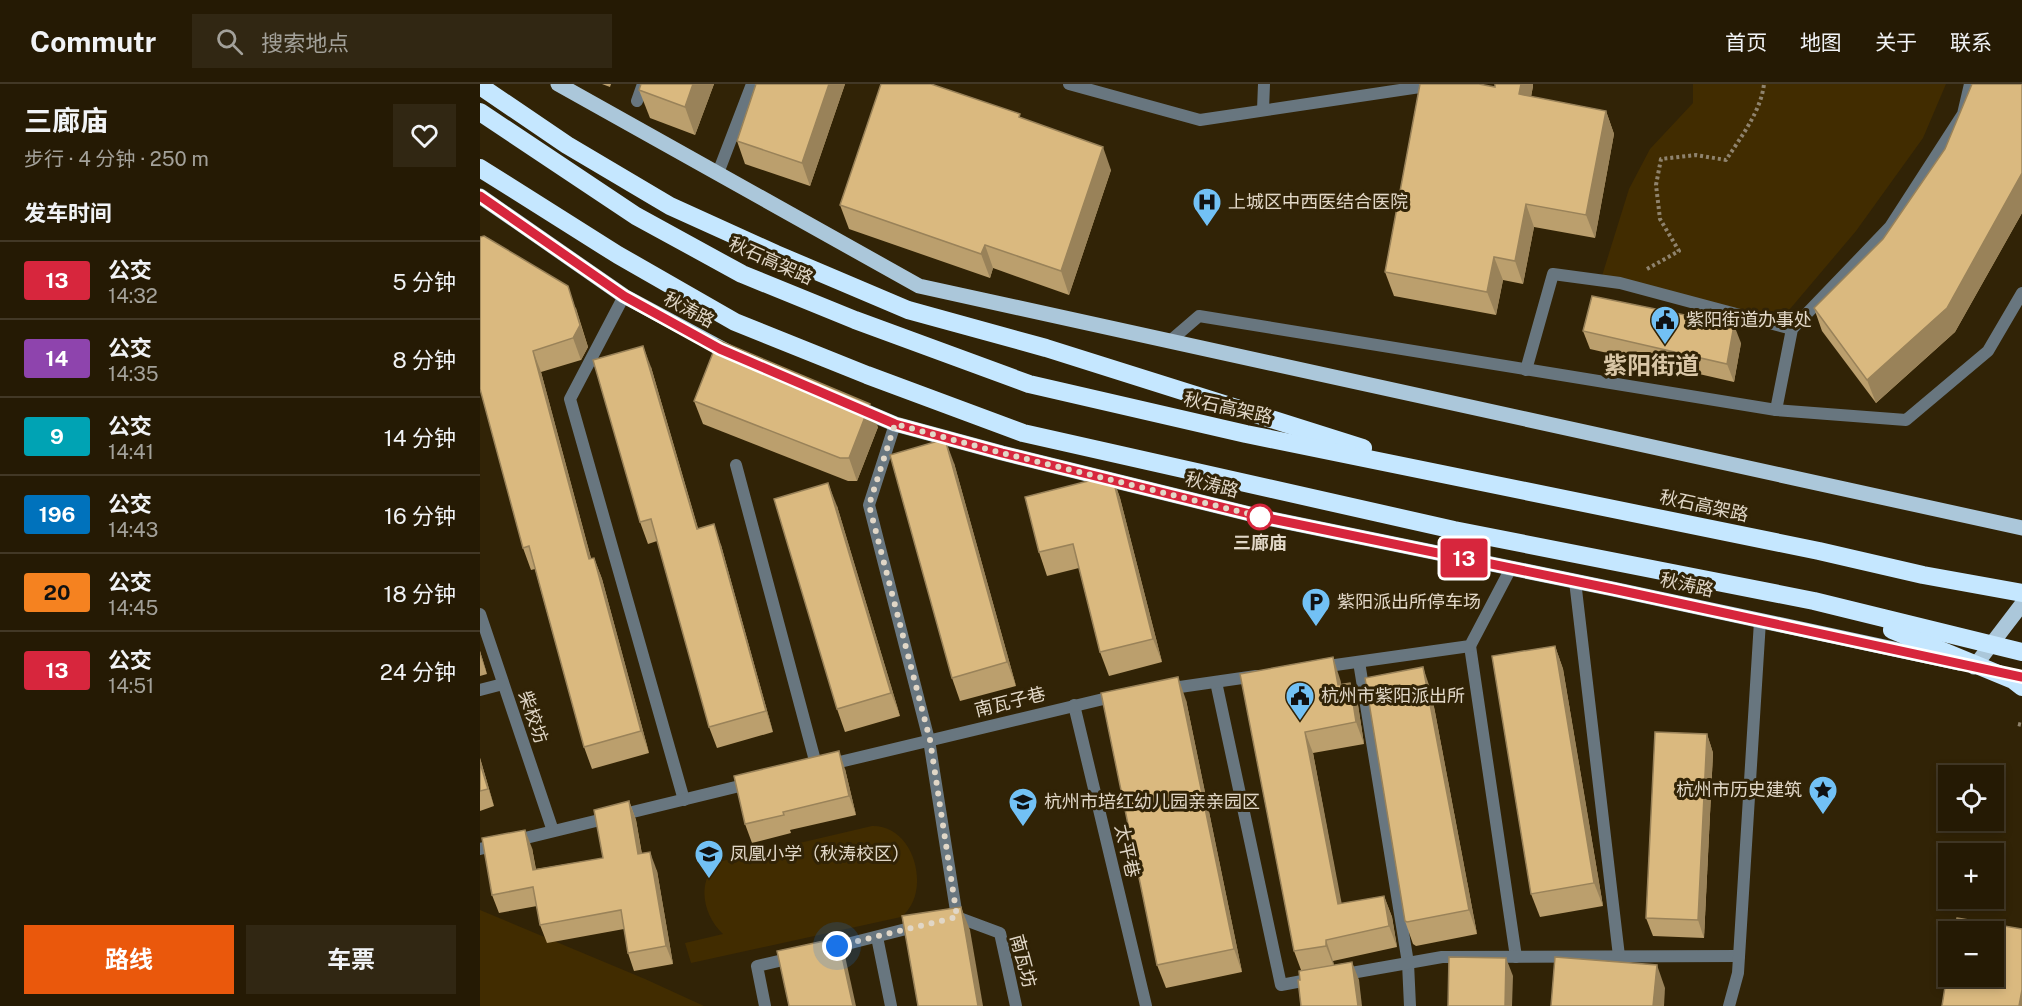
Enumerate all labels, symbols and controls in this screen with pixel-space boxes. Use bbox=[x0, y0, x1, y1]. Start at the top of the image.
search box bbox=[192, 14, 612, 68]
text: Commutr bbox=[30, 25, 156, 58]
icon: search bbox=[213, 25, 246, 58]
text: 搜索地点 bbox=[261, 30, 349, 56]
text: 首页 bbox=[1725, 30, 1767, 55]
text: 地图 bbox=[1800, 30, 1842, 55]
text: 关于 bbox=[1875, 30, 1917, 55]
text: 联系 bbox=[1950, 30, 1992, 55]
text: 三廊庙 bbox=[24, 104, 108, 137]
button: heart bbox=[393, 104, 456, 167]
text: 步行 · 4 分钟 · 250 m bbox=[24, 147, 209, 171]
hospital icon: 上城区中西医结合医院 bbox=[1191, 186, 1223, 228]
place label: 上城区中西医结合医院 bbox=[1228, 191, 1408, 212]
text: 发车时间 bbox=[24, 200, 112, 226]
street label: 秋石高架路 bbox=[726, 233, 817, 288]
text: 公交 bbox=[108, 257, 152, 283]
text: 13 bbox=[46, 268, 68, 293]
text: 5 分钟 bbox=[393, 269, 456, 295]
text: 14:32 bbox=[108, 284, 158, 308]
street label: 秋涛路 bbox=[660, 288, 718, 332]
public building icon: 紫阳街道办事处 bbox=[1649, 304, 1681, 346]
place label: 紫阳街道办事处 bbox=[1686, 309, 1812, 330]
text: 公交 bbox=[108, 335, 152, 361]
text: 14 bbox=[46, 346, 68, 371]
text: 8 分钟 bbox=[392, 347, 456, 373]
district label: 紫阳街道 bbox=[1603, 351, 1699, 379]
text: 14:35 bbox=[108, 362, 159, 386]
street label: 秋石高架路 bbox=[1182, 388, 1274, 427]
text: 公交 bbox=[108, 413, 152, 439]
text: 9 bbox=[50, 424, 64, 449]
text: 14 分钟 bbox=[384, 425, 456, 451]
text: 14:41 bbox=[108, 440, 154, 464]
street label: 秋涛路 bbox=[1183, 468, 1241, 501]
street label: 秋石高架路 bbox=[1658, 486, 1750, 525]
text: 公交 bbox=[108, 491, 152, 517]
text: 196 bbox=[39, 502, 75, 527]
text: 16 分钟 bbox=[384, 503, 456, 529]
marker: 三廊庙 bbox=[1247, 504, 1273, 530]
text: 14:43 bbox=[108, 518, 158, 542]
place label: 三廊庙 bbox=[1233, 532, 1287, 553]
line badge: 13 bbox=[1437, 538, 1491, 578]
text: 13 bbox=[1453, 546, 1475, 571]
text: 公交 bbox=[108, 569, 152, 595]
street label: 秋涛路 bbox=[1659, 569, 1716, 600]
text: 20 bbox=[44, 580, 70, 605]
text: 18 分钟 bbox=[383, 581, 456, 607]
parking icon: 紫阳派出所停车场 bbox=[1300, 586, 1332, 628]
place label: 紫阳派出所停车场 bbox=[1337, 591, 1481, 612]
text: 14:45 bbox=[108, 596, 158, 620]
text: 公交 bbox=[108, 647, 152, 673]
text: 13 bbox=[46, 658, 68, 683]
text: 24 分钟 bbox=[380, 659, 456, 685]
text: 14:51 bbox=[108, 674, 154, 698]
public building icon: 杭州市紫阳派出所 bbox=[1284, 680, 1316, 722]
street label: 南瓦子巷 bbox=[972, 683, 1047, 720]
place label: 杭州市紫阳派出所 bbox=[1321, 685, 1465, 706]
street label: 柴校坊 bbox=[515, 688, 552, 746]
map controls bbox=[1938, 765, 2004, 987]
button: locate bbox=[1938, 765, 2004, 831]
place icon: 杭州市历史建筑 bbox=[1807, 774, 1839, 816]
place label: 杭州市历史建筑 bbox=[1676, 779, 1802, 800]
school or university icon: 杭州市培红幼儿园亲亲园区 bbox=[1007, 786, 1039, 828]
place label: 杭州市培红幼儿园亲亲园区 bbox=[1044, 791, 1260, 812]
street label: 太平巷 bbox=[1111, 822, 1144, 880]
school or university icon: 凤凰小学（秋涛校区） bbox=[693, 838, 725, 880]
place label: 凤凰小学（秋涛校区） bbox=[730, 843, 910, 864]
button: + bbox=[1938, 843, 2004, 909]
button: − bbox=[1938, 921, 2004, 987]
button: 路线 bbox=[24, 925, 234, 994]
button: 车票 bbox=[246, 925, 456, 994]
your location bbox=[822, 931, 852, 961]
street label: 南瓦坊 bbox=[1006, 932, 1041, 990]

